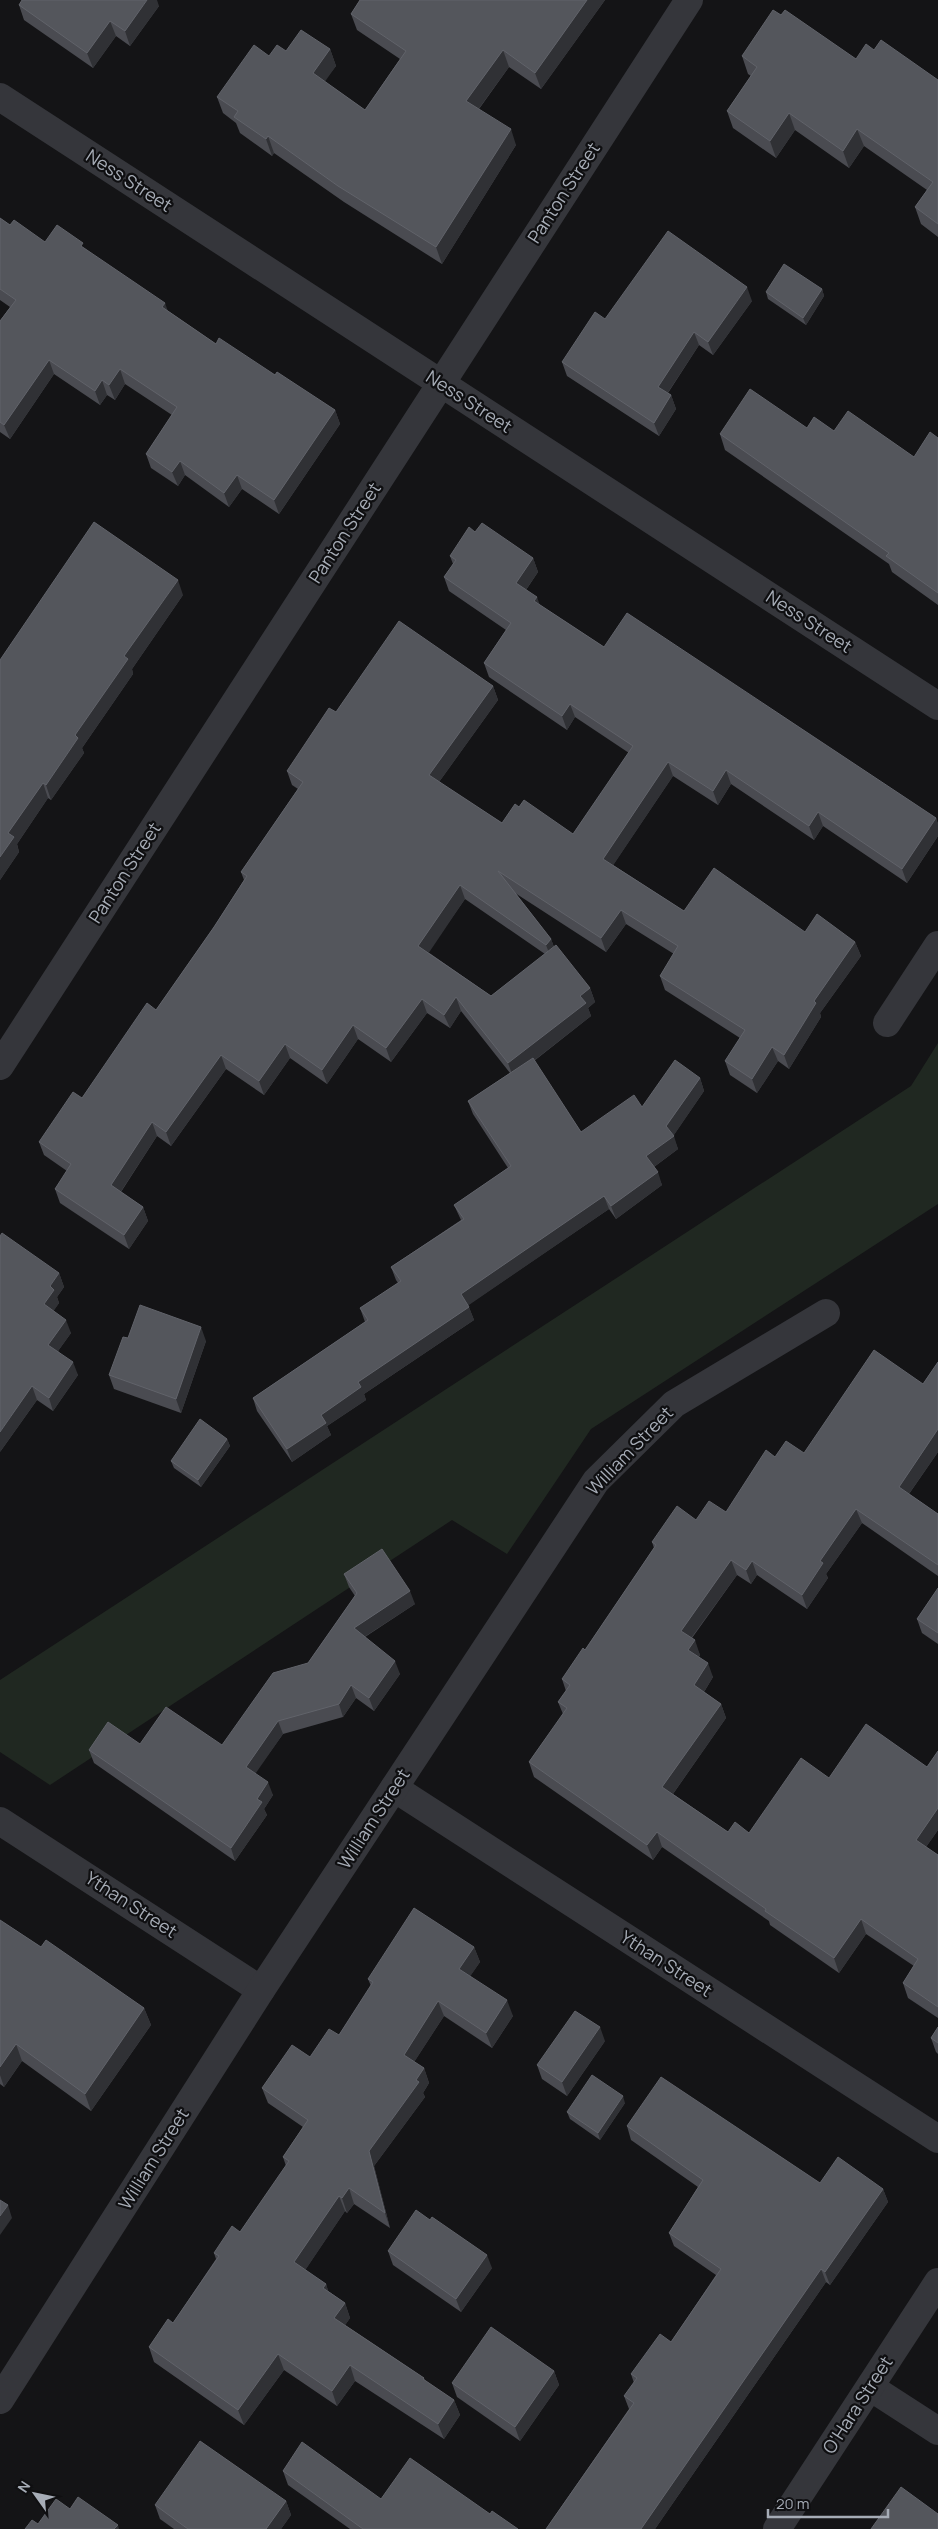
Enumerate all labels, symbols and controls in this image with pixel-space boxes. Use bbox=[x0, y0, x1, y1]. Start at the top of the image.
street label: Panton Street bbox=[522, 137, 605, 248]
street label: Ness Street bbox=[82, 143, 177, 217]
street label: Ness Street bbox=[422, 364, 517, 438]
street label: Panton Street bbox=[303, 477, 386, 588]
street label: Ness Street bbox=[762, 584, 857, 658]
street label: Panton Street bbox=[83, 817, 166, 928]
street label: William Street bbox=[581, 1401, 678, 1500]
street label: William Street bbox=[332, 1764, 415, 1873]
street label: Ythan Street bbox=[81, 1865, 182, 1943]
street label: Ythan Street bbox=[616, 1924, 717, 2002]
street label: William Street bbox=[112, 2103, 194, 2214]
street label: O'Hara Street bbox=[817, 2351, 898, 2458]
north arrow bbox=[10, 2469, 60, 2519]
text: N bbox=[13, 2477, 34, 2496]
scale bar bbox=[768, 2486, 888, 2518]
text: 20 m bbox=[776, 2493, 809, 2514]

